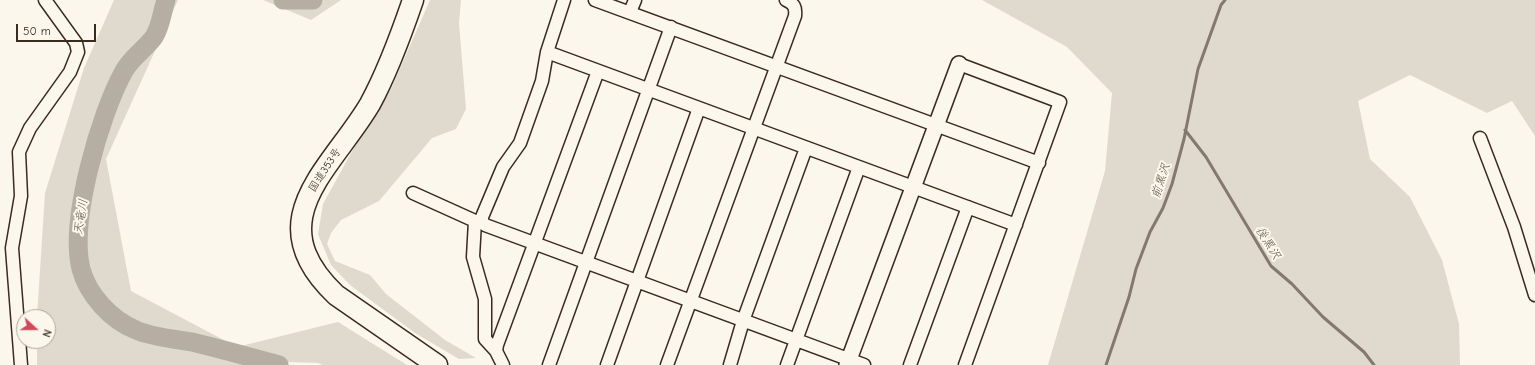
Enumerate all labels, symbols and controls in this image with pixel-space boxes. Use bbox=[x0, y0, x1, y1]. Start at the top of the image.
scale bar bbox=[18, 16, 98, 42]
text: 50 m bbox=[23, 24, 51, 38]
street label: 国道353号 bbox=[306, 145, 344, 195]
water label: 前黒沢 bbox=[1149, 162, 1173, 200]
water label: 天竜川 bbox=[71, 198, 91, 236]
water label: 後黒沢 bbox=[1252, 224, 1284, 262]
north arrow bbox=[16, 309, 56, 349]
text: N bbox=[39, 327, 54, 339]

